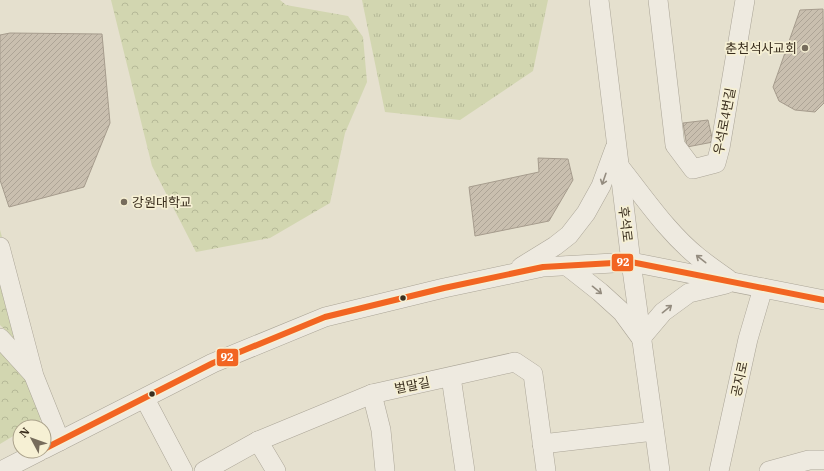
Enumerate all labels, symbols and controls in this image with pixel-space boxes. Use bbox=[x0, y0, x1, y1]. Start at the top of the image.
place label: 춘천석사교회 bbox=[725, 40, 797, 57]
marker: 춘천석사교회 bbox=[800, 43, 810, 53]
street label: 우석로4번길 bbox=[710, 86, 739, 156]
one-way arrow bbox=[600, 173, 607, 186]
place label: 강원대학교 bbox=[132, 194, 192, 211]
marker: 강원대학교 bbox=[119, 197, 129, 207]
street label: 후석로 bbox=[615, 205, 636, 243]
line badge: 92 bbox=[611, 253, 634, 272]
text: 92 bbox=[616, 255, 630, 269]
one-way arrow bbox=[695, 255, 706, 263]
one-way arrow bbox=[592, 285, 603, 294]
unlabelled marker bbox=[398, 293, 408, 303]
one-way arrow bbox=[662, 305, 673, 313]
line badge: 92 bbox=[216, 348, 239, 367]
text: 92 bbox=[220, 350, 234, 364]
street label: 공지로 bbox=[727, 360, 752, 398]
street label: 벌말길 bbox=[393, 373, 431, 398]
unlabelled marker bbox=[147, 389, 157, 399]
north arrow bbox=[12, 419, 52, 459]
text: N bbox=[16, 424, 33, 440]

